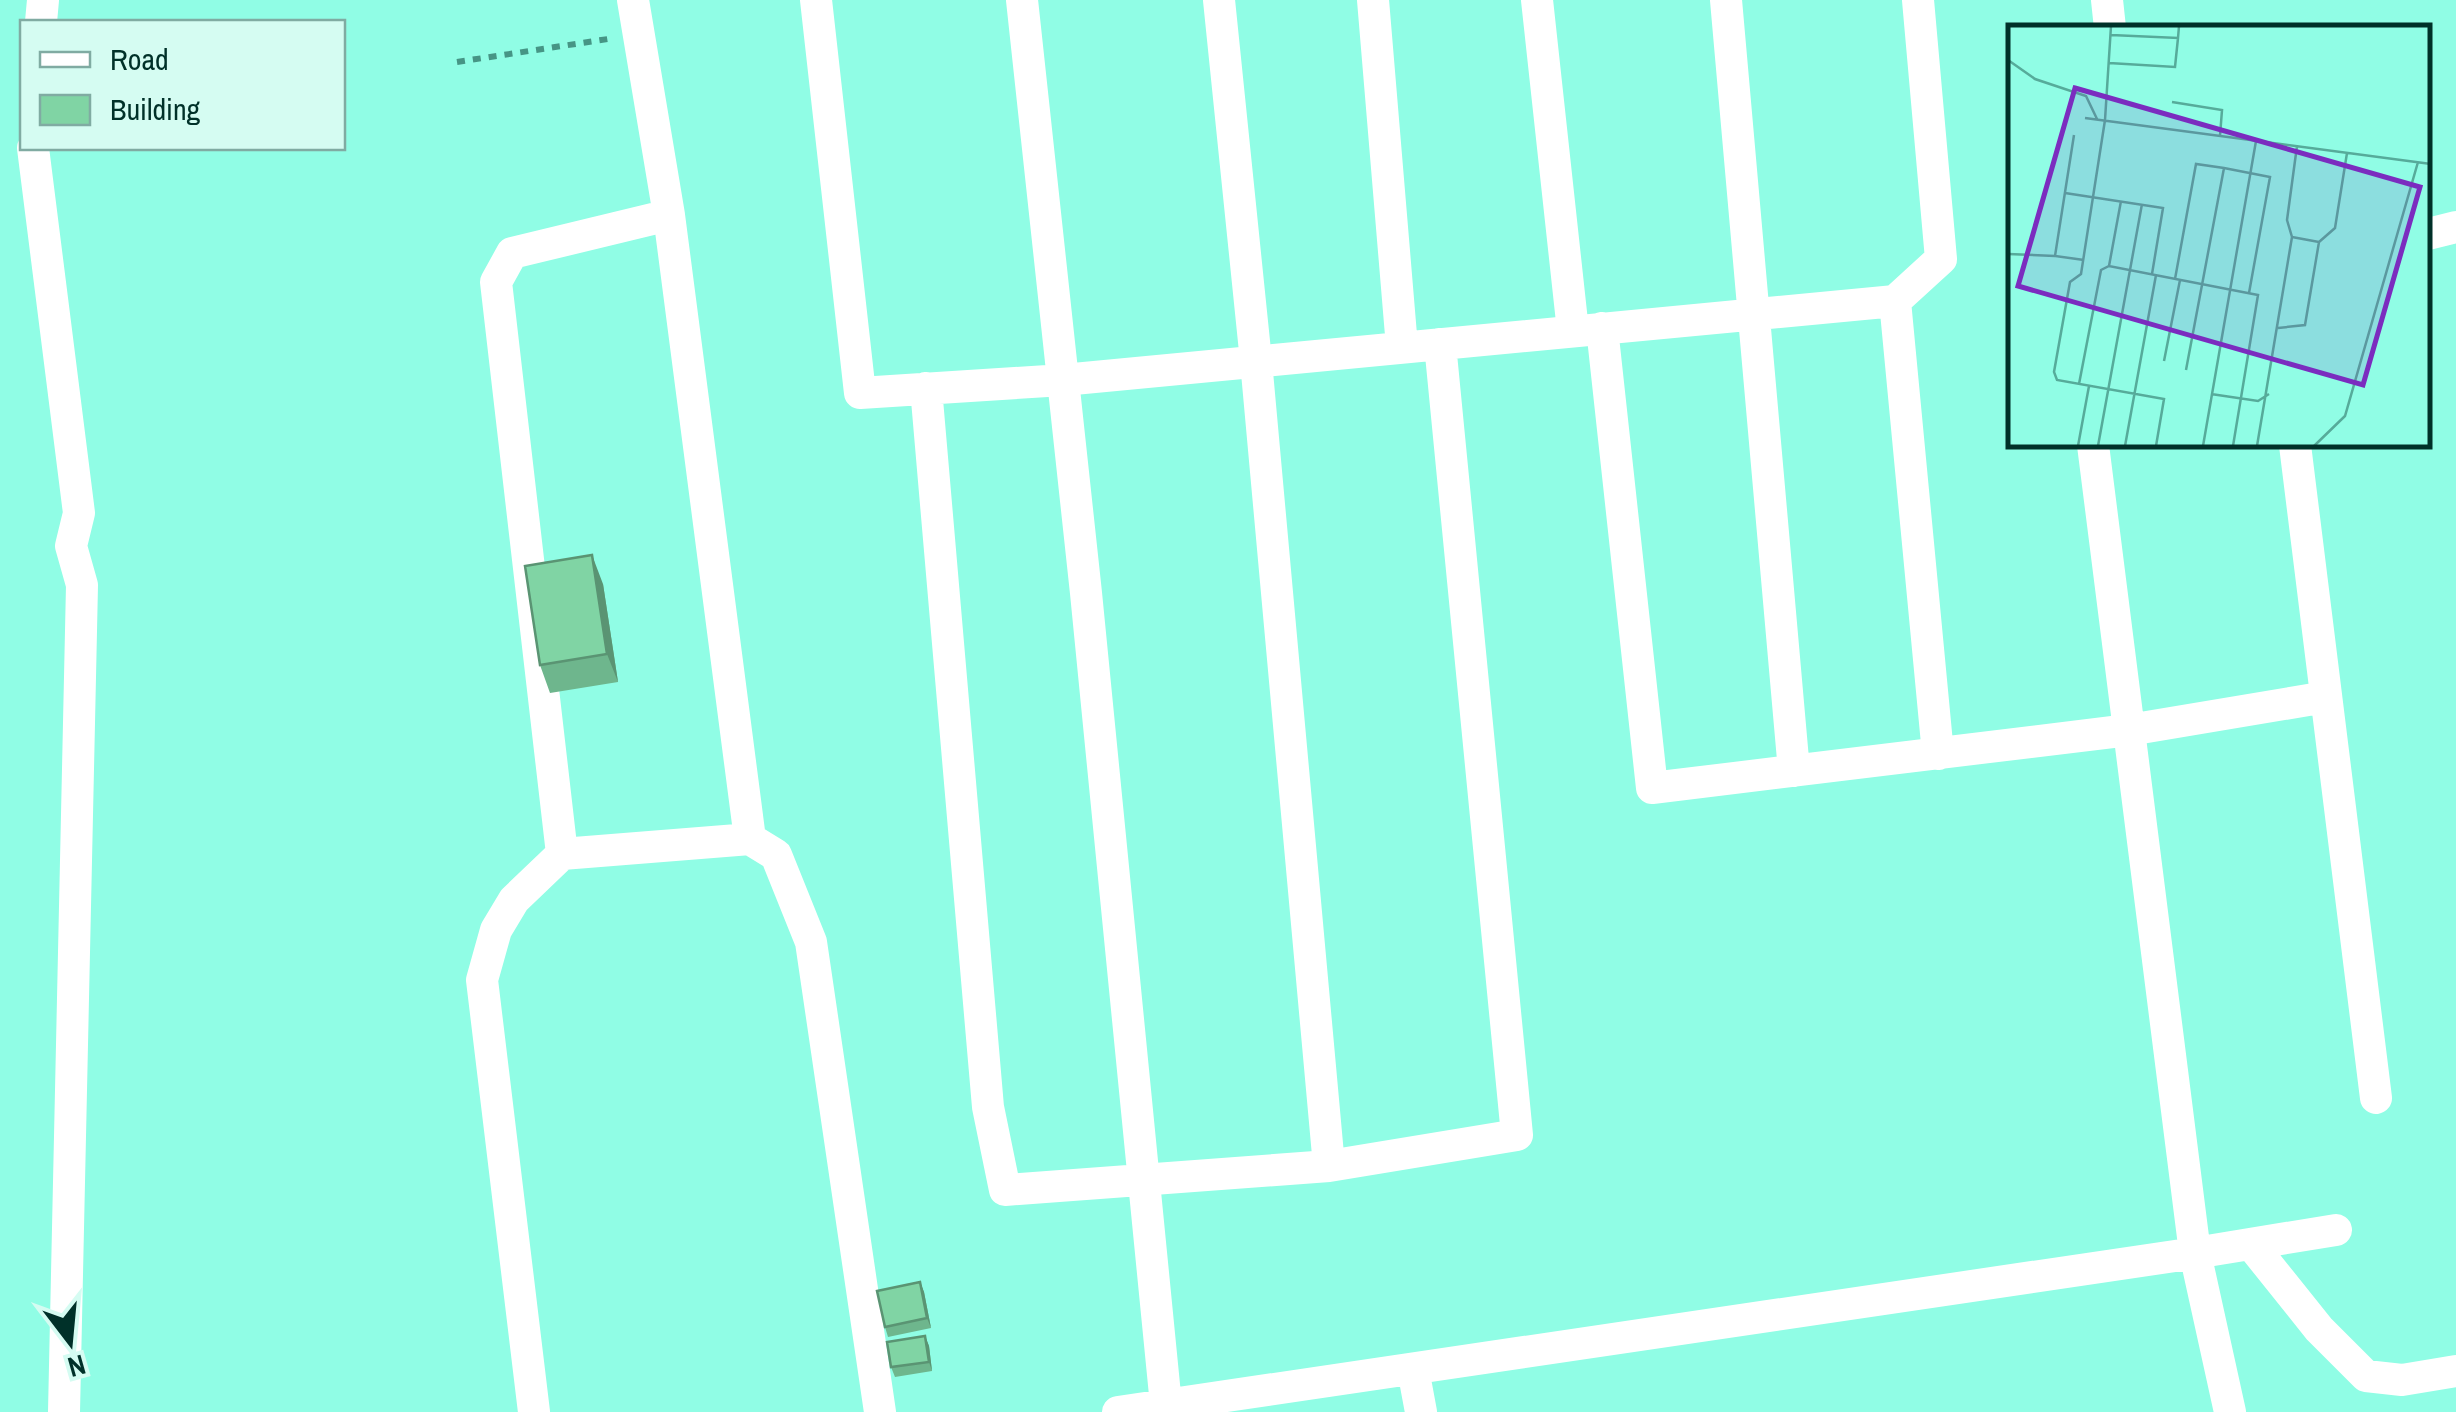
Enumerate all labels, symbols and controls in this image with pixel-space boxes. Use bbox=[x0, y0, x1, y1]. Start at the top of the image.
legend bbox=[20, 20, 345, 150]
inset map bbox=[2008, 25, 2431, 448]
text: Road bbox=[110, 39, 169, 79]
text: Building bbox=[110, 89, 201, 129]
north arrow bbox=[20, 1292, 120, 1392]
text: N bbox=[64, 1345, 90, 1387]

